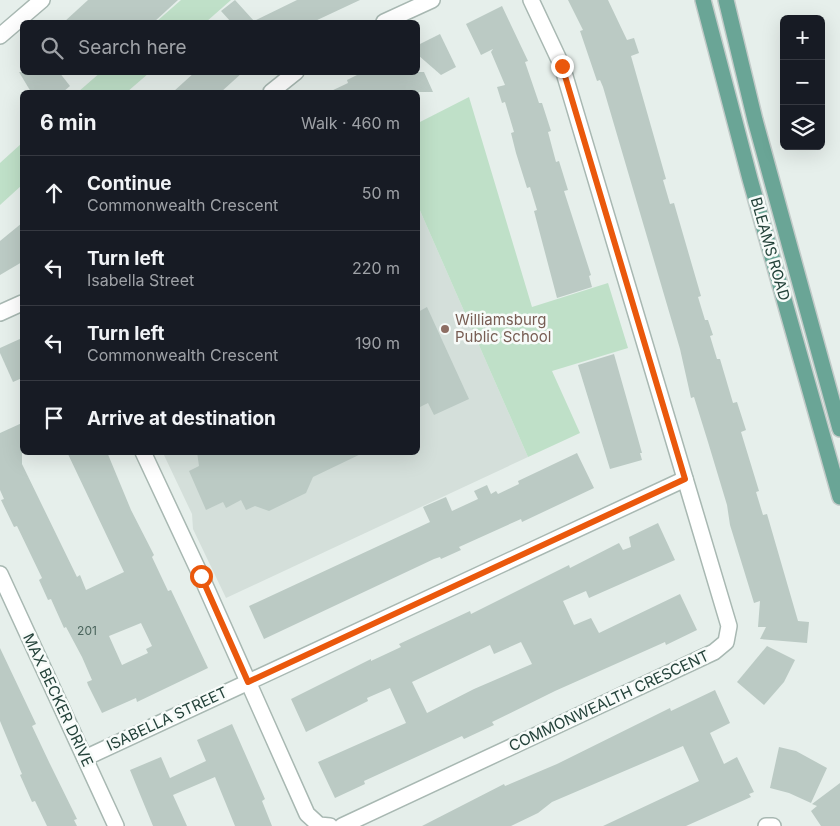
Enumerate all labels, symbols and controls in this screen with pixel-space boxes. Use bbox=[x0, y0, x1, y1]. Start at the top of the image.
map controls bbox=[780, 15, 825, 150]
button: + bbox=[780, 15, 825, 60]
search box bbox=[20, 20, 420, 75]
icon: search bbox=[38, 34, 66, 62]
text: Search here bbox=[78, 36, 187, 59]
route end bbox=[551, 55, 574, 78]
button: − bbox=[780, 60, 825, 105]
button: layers bbox=[780, 105, 825, 150]
text: 6 min bbox=[40, 110, 97, 135]
text: Walk · 460 m bbox=[301, 113, 400, 133]
text: Continue bbox=[87, 172, 172, 195]
icon: ahead bbox=[40, 179, 68, 207]
text: 50 m bbox=[362, 183, 400, 203]
text: Commonwealth Crescent bbox=[87, 195, 278, 215]
street label: BLEAMS ROAD bbox=[747, 195, 794, 303]
text: Turn left bbox=[87, 247, 165, 270]
icon: left bbox=[40, 254, 68, 282]
text: 220 m bbox=[352, 258, 400, 278]
text: Isabella Street bbox=[87, 270, 194, 290]
place label: Williamsburg Public School bbox=[455, 310, 551, 346]
text: Turn left bbox=[87, 322, 165, 345]
marker: Williamsburg Public School bbox=[439, 323, 451, 335]
icon: left bbox=[40, 329, 68, 357]
text: 190 m bbox=[355, 333, 400, 353]
text: Commonwealth Crescent bbox=[87, 345, 278, 365]
icon: arrive bbox=[40, 404, 68, 432]
text: Arrive at destination bbox=[87, 407, 276, 430]
route start bbox=[190, 565, 213, 588]
house number: 201 bbox=[77, 623, 97, 638]
street label: MAX BECKER DRIVE bbox=[19, 630, 98, 770]
street label: COMMONWEALTH CRESCENT bbox=[506, 646, 712, 755]
street label: ISABELLA STREET bbox=[103, 682, 230, 755]

